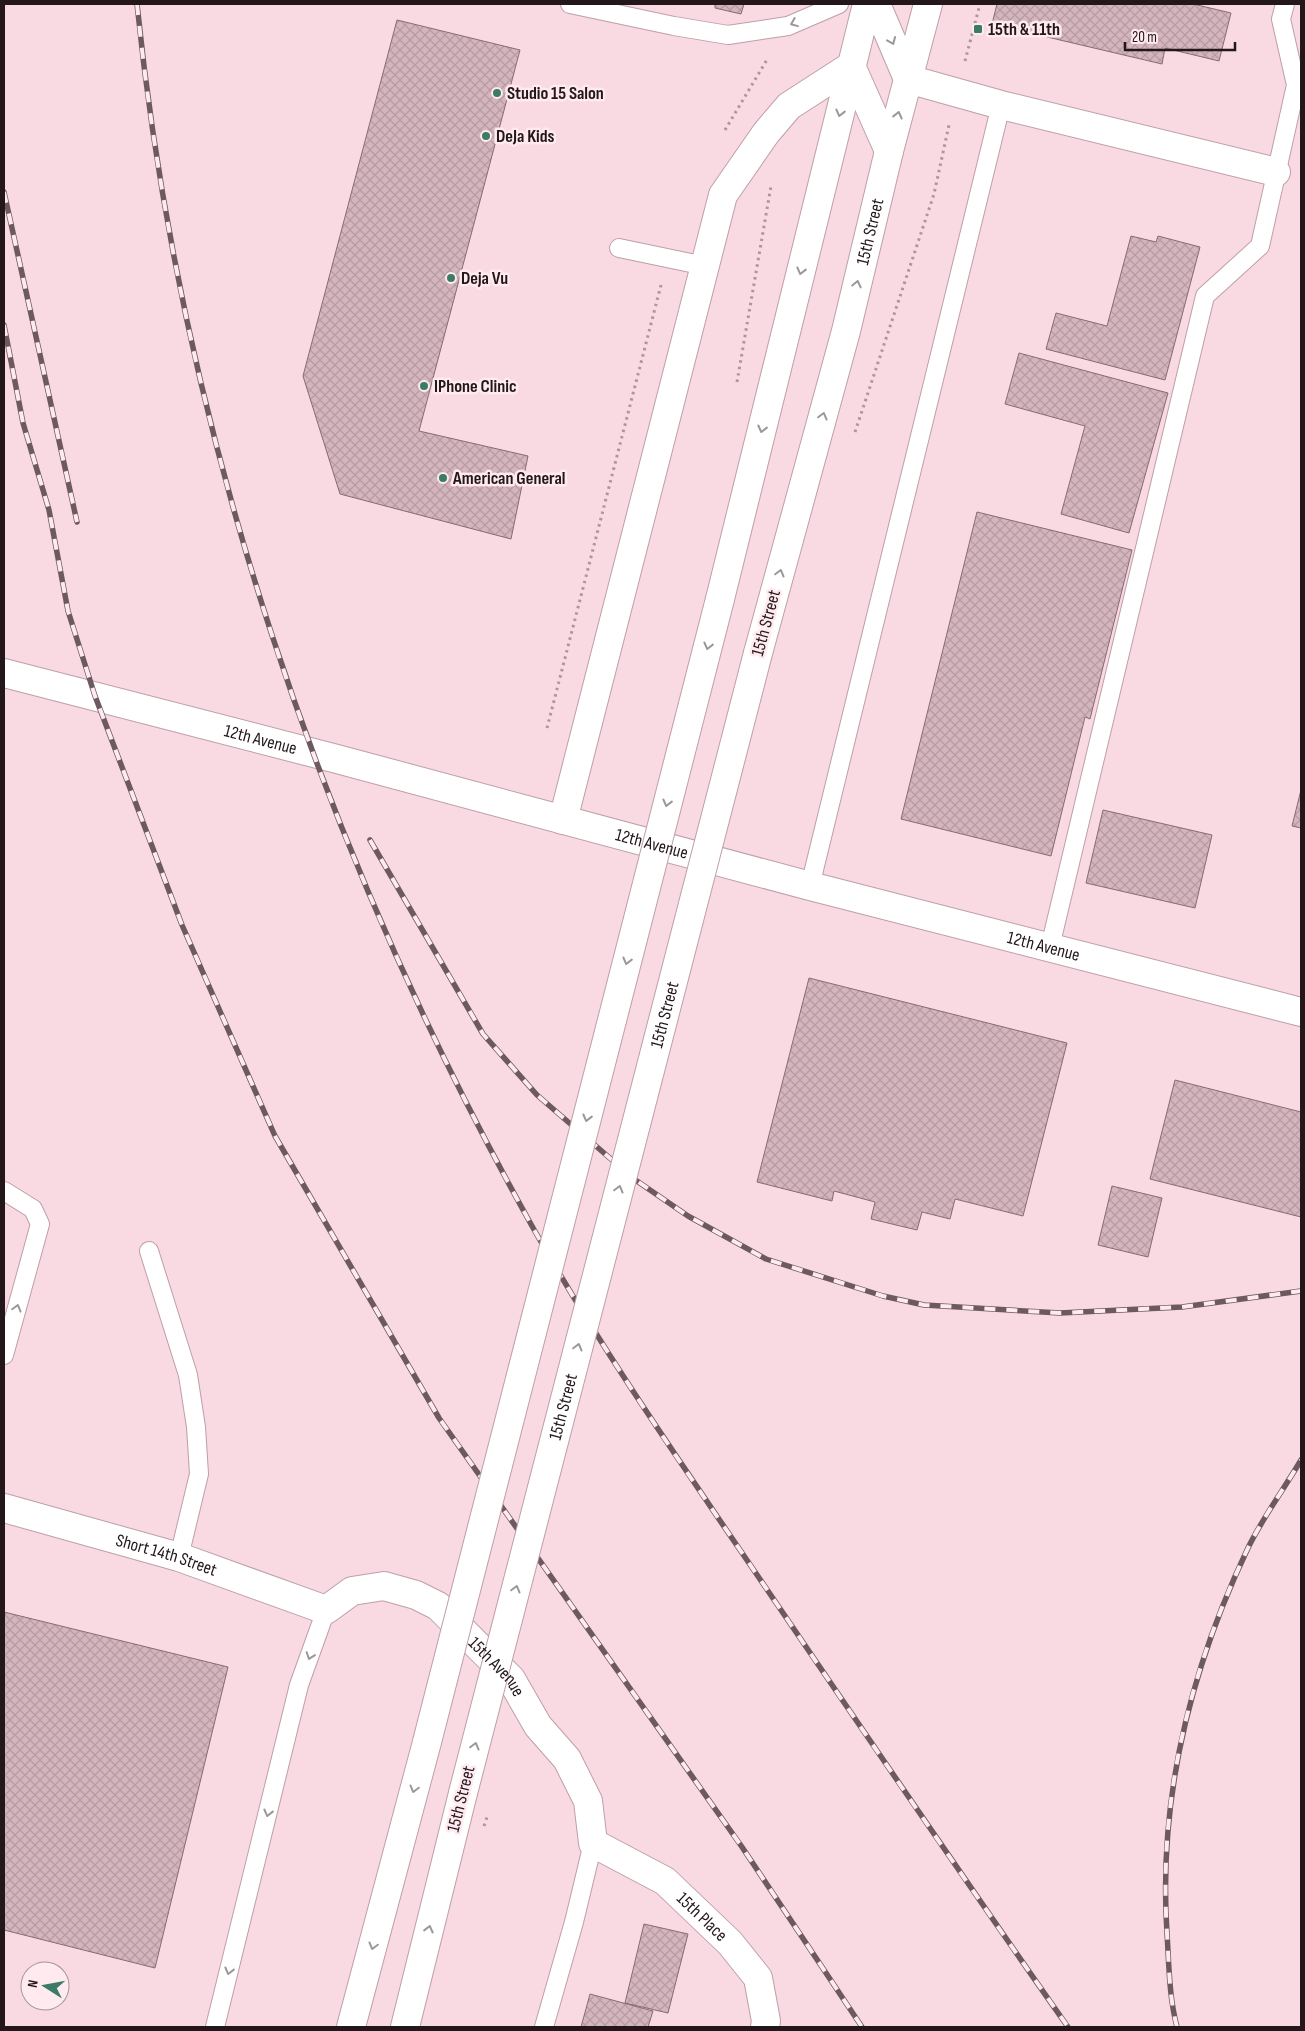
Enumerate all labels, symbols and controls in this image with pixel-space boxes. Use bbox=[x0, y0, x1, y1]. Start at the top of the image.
one-way arrow bbox=[790, 17, 799, 27]
place label: 15th & 11th bbox=[988, 19, 1060, 40]
scale bar bbox=[1125, 20, 1235, 52]
marker: 15th & 11th bbox=[972, 23, 984, 35]
text: 20 m bbox=[1132, 28, 1157, 47]
one-way arrow bbox=[885, 36, 896, 45]
place label: Studio 15 Salon bbox=[507, 83, 604, 104]
marker: Studio 15 Salon bbox=[491, 87, 503, 99]
one-way arrow bbox=[835, 109, 845, 117]
one-way arrow bbox=[893, 111, 903, 119]
place label: DeJa Kids bbox=[496, 126, 555, 147]
marker: DeJa Kids bbox=[480, 130, 492, 142]
street label: 15th Street bbox=[852, 196, 888, 267]
one-way arrow bbox=[796, 267, 806, 275]
place label: Deja Vu bbox=[461, 268, 508, 289]
marker: Deja Vu bbox=[445, 272, 457, 284]
one-way arrow bbox=[851, 279, 862, 288]
place label: IPhone Clinic bbox=[434, 376, 517, 397]
marker: IPhone Clinic bbox=[418, 380, 430, 392]
one-way arrow bbox=[817, 411, 828, 420]
one-way arrow bbox=[757, 424, 768, 433]
place label: American General bbox=[452, 468, 565, 489]
marker: American General bbox=[437, 472, 449, 484]
one-way arrow bbox=[774, 568, 785, 577]
street label: 15th Street bbox=[747, 587, 785, 658]
one-way arrow bbox=[703, 641, 713, 650]
street label: 12th Avenue bbox=[222, 720, 299, 759]
one-way arrow bbox=[662, 799, 673, 808]
street label: 12th Avenue bbox=[613, 824, 690, 863]
street label: 12th Avenue bbox=[1005, 927, 1082, 965]
one-way arrow bbox=[622, 956, 633, 965]
street label: 15th Street bbox=[646, 979, 683, 1050]
one-way arrow bbox=[582, 1114, 592, 1122]
one-way arrow bbox=[613, 1185, 624, 1194]
one-way arrow bbox=[11, 1305, 21, 1313]
one-way arrow bbox=[572, 1342, 583, 1351]
street label: 15th Street bbox=[544, 1371, 582, 1442]
street label: Short 14th Street bbox=[114, 1529, 220, 1580]
one-way arrow bbox=[510, 1585, 520, 1593]
street label: 15th Avenue bbox=[464, 1632, 529, 1700]
one-way arrow bbox=[305, 1651, 315, 1660]
one-way arrow bbox=[469, 1741, 480, 1750]
street label: 15th Street bbox=[443, 1763, 479, 1834]
one-way arrow bbox=[410, 1785, 420, 1793]
one-way arrow bbox=[263, 1808, 274, 1817]
street label: 15th Place bbox=[673, 1888, 732, 1946]
one-way arrow bbox=[423, 1924, 434, 1933]
one-way arrow bbox=[368, 1942, 378, 1950]
north arrow bbox=[20, 1961, 70, 2011]
one-way arrow bbox=[224, 1966, 235, 1975]
text: N bbox=[24, 1978, 42, 1989]

